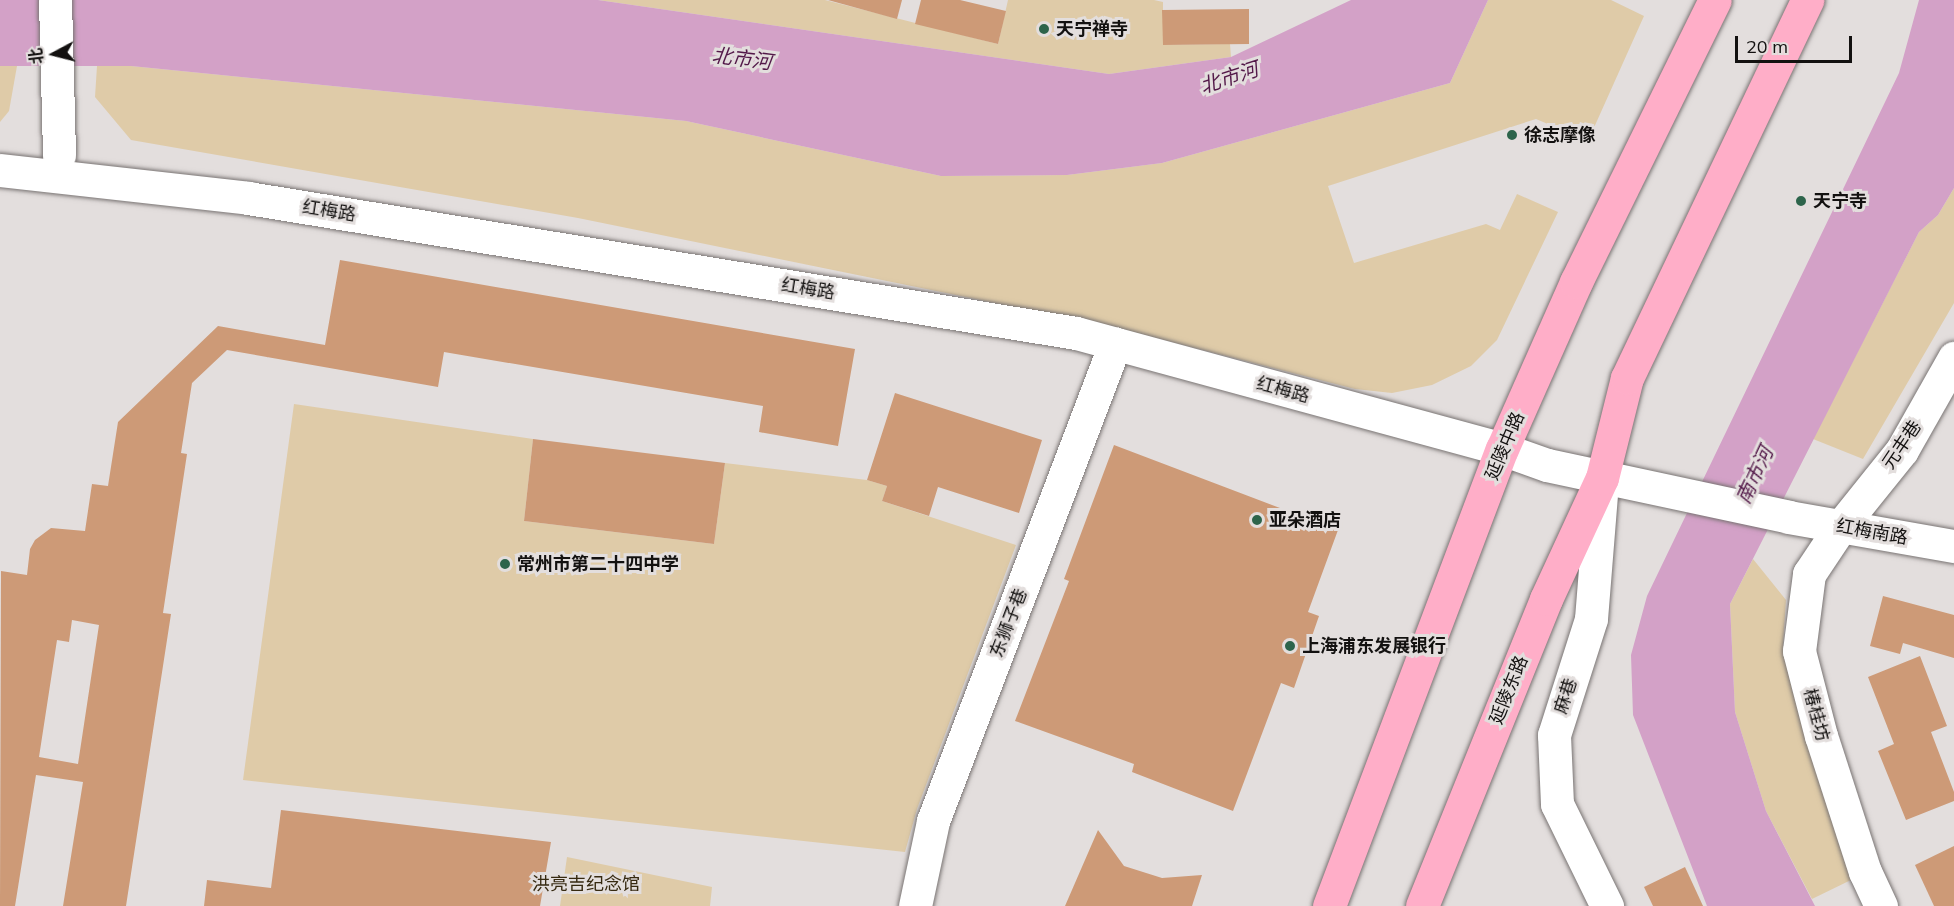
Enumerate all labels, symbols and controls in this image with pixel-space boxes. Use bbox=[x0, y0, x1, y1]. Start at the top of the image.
place label: 天宁禅寺 bbox=[1056, 18, 1128, 40]
marker: 天宁禅寺 bbox=[1037, 22, 1051, 36]
north arrow bbox=[24, 24, 84, 84]
scale bar bbox=[1738, 24, 1855, 62]
text: 20 m bbox=[1746, 35, 1788, 58]
water label: 北市河 bbox=[711, 42, 773, 74]
text: 北 bbox=[25, 47, 47, 65]
water label: 北市河 bbox=[1197, 56, 1261, 98]
place label: 徐志摩像 bbox=[1524, 124, 1596, 146]
marker: 徐志摩像 bbox=[1505, 128, 1519, 142]
place label: 天宁寺 bbox=[1813, 190, 1867, 212]
marker: 天宁寺 bbox=[1794, 194, 1808, 208]
street label: 红梅路 bbox=[301, 196, 357, 226]
street label: 红梅路 bbox=[780, 274, 836, 304]
street label: 红梅路 bbox=[1254, 373, 1312, 407]
street label: 延陵中路 bbox=[1481, 409, 1529, 483]
street label: 元丰巷 bbox=[1878, 417, 1926, 473]
water label: 南市河 bbox=[1730, 443, 1778, 507]
place label: 亚朵酒店 bbox=[1269, 509, 1341, 531]
marker: 亚朵酒店 bbox=[1250, 513, 1264, 527]
street label: 红梅南路 bbox=[1835, 515, 1909, 549]
place label: 常州市第二十四中学 bbox=[517, 553, 679, 575]
marker: 常州市第二十四中学 bbox=[498, 557, 512, 571]
street label: 东狮子巷 bbox=[986, 586, 1032, 660]
place label: 上海浦东发展银行 bbox=[1302, 635, 1446, 657]
marker: 上海浦东发展银行 bbox=[1283, 639, 1297, 653]
street label: 延陵东路 bbox=[1486, 653, 1532, 727]
street label: 麻巷 bbox=[1550, 676, 1582, 716]
street label: 椿桂坊 bbox=[1799, 686, 1833, 744]
park label: 洪亮吉纪念馆 bbox=[532, 873, 640, 895]

